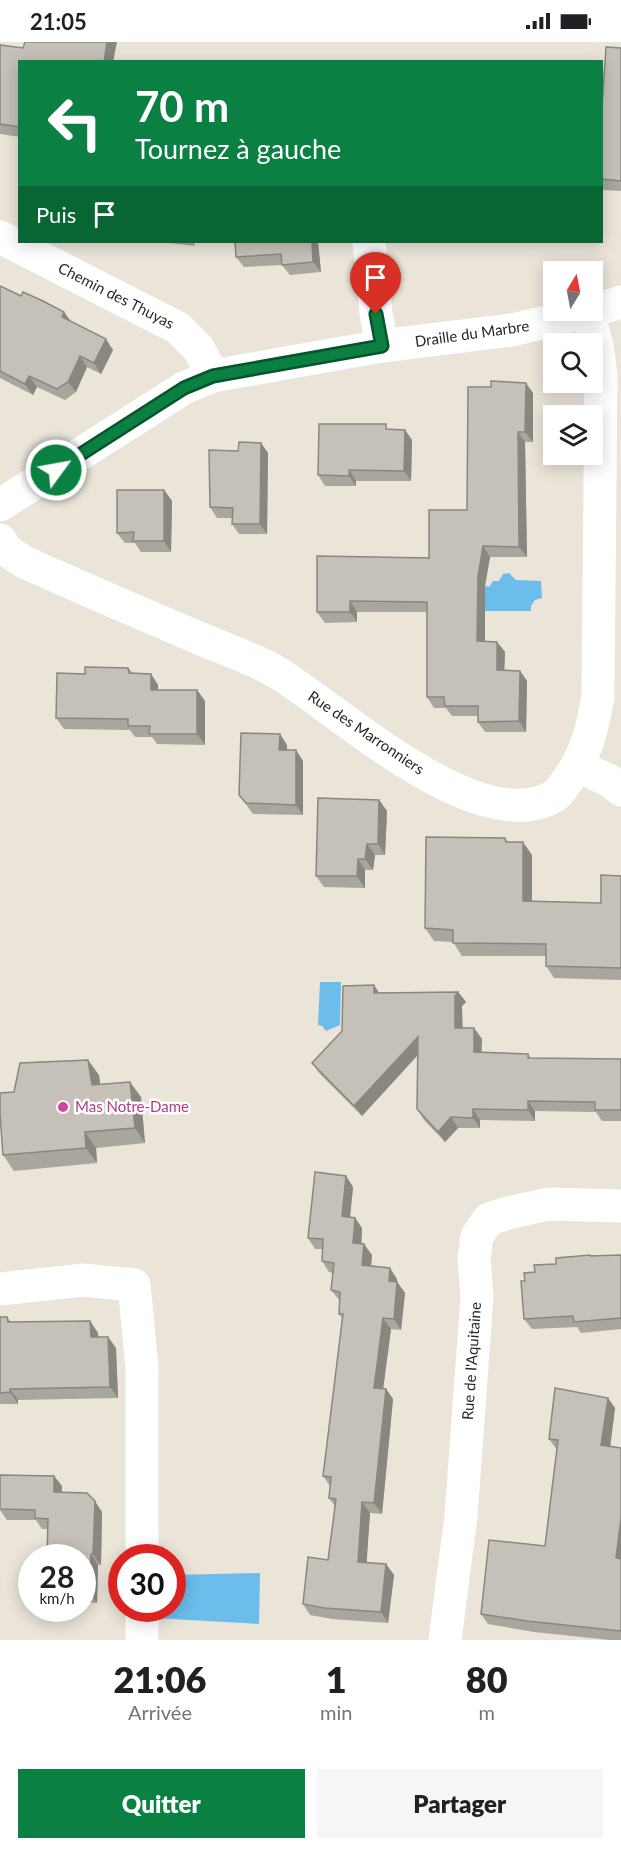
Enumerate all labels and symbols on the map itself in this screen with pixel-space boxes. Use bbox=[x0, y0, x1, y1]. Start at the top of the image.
pin bbox=[350, 252, 401, 314]
street label: Chemin des Thuyas bbox=[55, 258, 177, 332]
north arrow bbox=[543, 261, 603, 321]
street label: Draille du Marbre bbox=[414, 316, 530, 350]
position arrow bbox=[24, 438, 88, 502]
street label: Rue des Marronniers bbox=[305, 687, 428, 778]
place label: Mas Notre-Dame bbox=[75, 1097, 189, 1115]
marker: Mas Notre-Dame bbox=[56, 1100, 70, 1114]
street label: Rue de l'Aquitaine bbox=[458, 1301, 484, 1421]
speed limit sign: 30 bbox=[108, 1544, 186, 1622]

